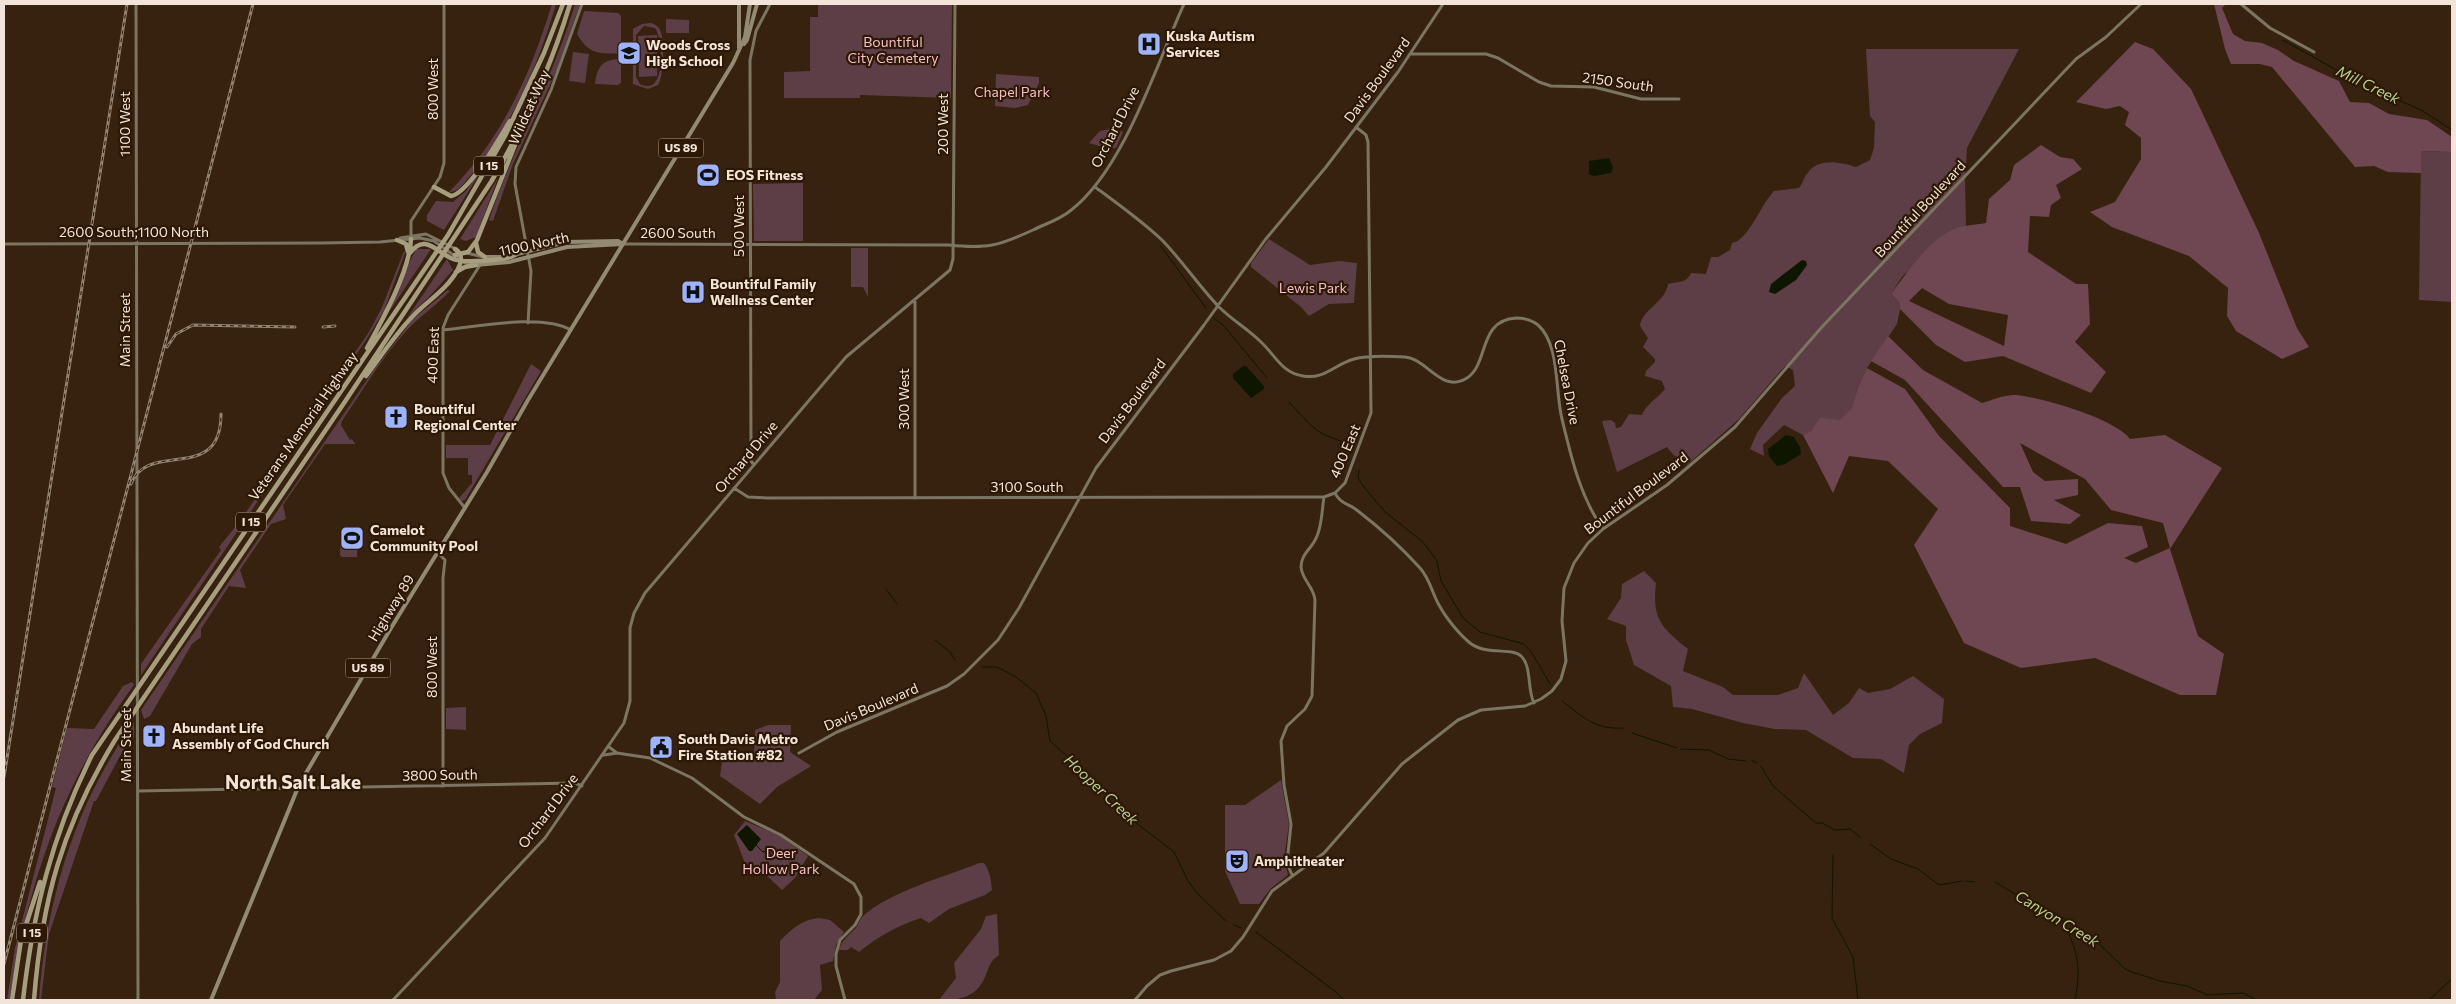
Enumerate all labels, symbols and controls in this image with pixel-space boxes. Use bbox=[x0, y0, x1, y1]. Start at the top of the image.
place label: Kuska Autism Services bbox=[1166, 27, 1255, 60]
hospital icon: Kuska Autism Services bbox=[1136, 31, 1162, 57]
park label: Bountiful City Cemetery bbox=[847, 33, 939, 66]
street label: Davis Boulevard bbox=[1340, 34, 1413, 126]
place label: Woods Cross High School bbox=[646, 36, 731, 69]
school or university icon: Woods Cross High School bbox=[616, 40, 642, 66]
street label: 800 West bbox=[424, 58, 441, 120]
water label: Mill Creek bbox=[2334, 61, 2404, 108]
street label: Wildcat Way bbox=[504, 67, 553, 147]
street label: 2150 South bbox=[1581, 68, 1655, 95]
park label: Chapel Park bbox=[974, 83, 1050, 100]
street label: Orchard Drive bbox=[1087, 83, 1142, 170]
street label: 1100 West bbox=[116, 91, 133, 157]
street label: 200 West bbox=[934, 93, 951, 155]
road number: US 89 bbox=[658, 138, 704, 158]
road number: I 15 bbox=[474, 157, 504, 176]
street label: Bountiful Boulevard bbox=[1870, 157, 1969, 261]
sports icon: EOS Fitness bbox=[695, 162, 721, 188]
place label: EOS Fitness bbox=[726, 166, 804, 183]
street label: 500 West bbox=[730, 195, 747, 257]
street label: 2600 South;1100 North bbox=[59, 223, 209, 240]
street label: 2600 South bbox=[640, 224, 716, 241]
street label: 1100 North bbox=[497, 228, 570, 259]
place label: Bountiful Family Wellness Center bbox=[710, 275, 817, 308]
hospital icon: Bountiful Family Wellness Center bbox=[680, 279, 706, 305]
park label: Lewis Park bbox=[1279, 279, 1348, 296]
street label: Main Street bbox=[116, 293, 133, 367]
street label: 400 East bbox=[423, 326, 442, 384]
street label: Chelsea Drive bbox=[1551, 338, 1584, 426]
street label: Veterans Memorial Highway bbox=[245, 348, 361, 503]
street label: Davis Boulevard bbox=[1094, 355, 1169, 446]
street label: 300 West bbox=[895, 368, 912, 430]
place label: Bountiful Regional Center bbox=[414, 400, 517, 433]
church icon: Bountiful Regional Center bbox=[383, 404, 409, 430]
street label: Orchard Drive bbox=[711, 417, 781, 496]
street label: 400 East bbox=[1326, 421, 1364, 480]
street label: Bountiful Boulevard bbox=[1580, 448, 1691, 537]
street label: 3100 South bbox=[990, 478, 1064, 495]
road number: I 15 bbox=[236, 512, 266, 532]
place label: Camelot Community Pool bbox=[370, 521, 478, 554]
sports icon: Camelot Community Pool bbox=[339, 525, 365, 551]
street label: Highway 89 bbox=[364, 571, 417, 644]
street label: 800 West bbox=[423, 636, 440, 698]
road number: US 89 bbox=[346, 658, 390, 678]
street label: Davis Boulevard bbox=[821, 679, 921, 734]
street label: Main Street bbox=[117, 708, 134, 782]
place label: Abundant Life Assembly of God Church bbox=[172, 719, 329, 752]
church icon: Abundant Life Assembly of God Church bbox=[141, 723, 167, 749]
place label: South Davis Metro Fire Station #82 bbox=[678, 730, 798, 763]
public building icon: South Davis Metro Fire Station #82 bbox=[648, 734, 674, 760]
water label: Hooper Creek bbox=[1061, 750, 1143, 829]
street label: 3800 South bbox=[402, 765, 478, 784]
district label: North Salt Lake bbox=[225, 770, 361, 793]
street label: Orchard Drive bbox=[514, 770, 581, 851]
park label: Deer Hollow Park bbox=[742, 844, 820, 877]
theatre icon: Amphitheater bbox=[1224, 848, 1250, 874]
place label: Amphitheater bbox=[1254, 852, 1345, 869]
water label: Canyon Creek bbox=[2012, 886, 2103, 951]
road number: I 15 bbox=[17, 924, 47, 942]

